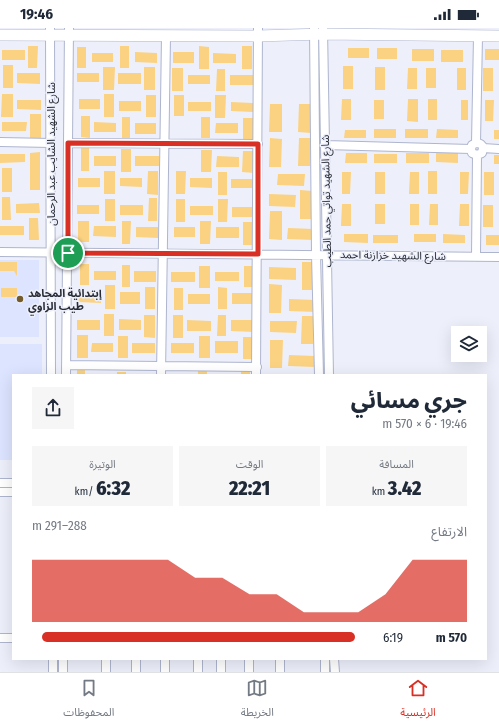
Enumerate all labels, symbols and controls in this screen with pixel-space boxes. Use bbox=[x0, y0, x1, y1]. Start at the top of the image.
text: 19:46 bbox=[20, 5, 53, 23]
street label: شارع الشهيد الشايب عبد الرحمان bbox=[45, 82, 59, 226]
street label: شارع الشهيد تواتي حمد الطيب bbox=[319, 134, 337, 267]
pin bbox=[51, 236, 85, 270]
icon: arrive bbox=[57, 242, 79, 264]
street label: شارع الشهيد خزازنة احمد bbox=[340, 248, 446, 264]
place label: إبتدائية المجاهد طيب الزاوي bbox=[28, 287, 102, 316]
marker: إبتدائية المجاهد طيب الزاوي bbox=[15, 294, 25, 304]
map controls bbox=[451, 326, 487, 362]
button: layers bbox=[451, 326, 487, 362]
button: share bbox=[32, 387, 74, 429]
text: جري مسائي bbox=[351, 387, 467, 414]
text: 19:46 · 6 × 570 m bbox=[382, 416, 467, 431]
text: الوتيرة bbox=[89, 458, 116, 471]
text: الوقت bbox=[236, 458, 263, 471]
text: المسافة bbox=[379, 458, 414, 471]
text: 6:32 bbox=[96, 476, 130, 500]
text: 22:21 bbox=[229, 476, 270, 500]
text: 3.42 bbox=[388, 476, 421, 500]
text: /km bbox=[75, 485, 96, 498]
text: km bbox=[372, 485, 388, 498]
text: 288–291 m bbox=[32, 518, 87, 533]
text: الارتفاع bbox=[431, 524, 467, 539]
text: 6:19 bbox=[383, 630, 403, 645]
text: 570 m bbox=[436, 630, 467, 645]
tab: المحفوظات bbox=[63, 677, 114, 724]
tab: الخريطة bbox=[241, 677, 274, 724]
tab: الرئيسية bbox=[400, 677, 436, 724]

